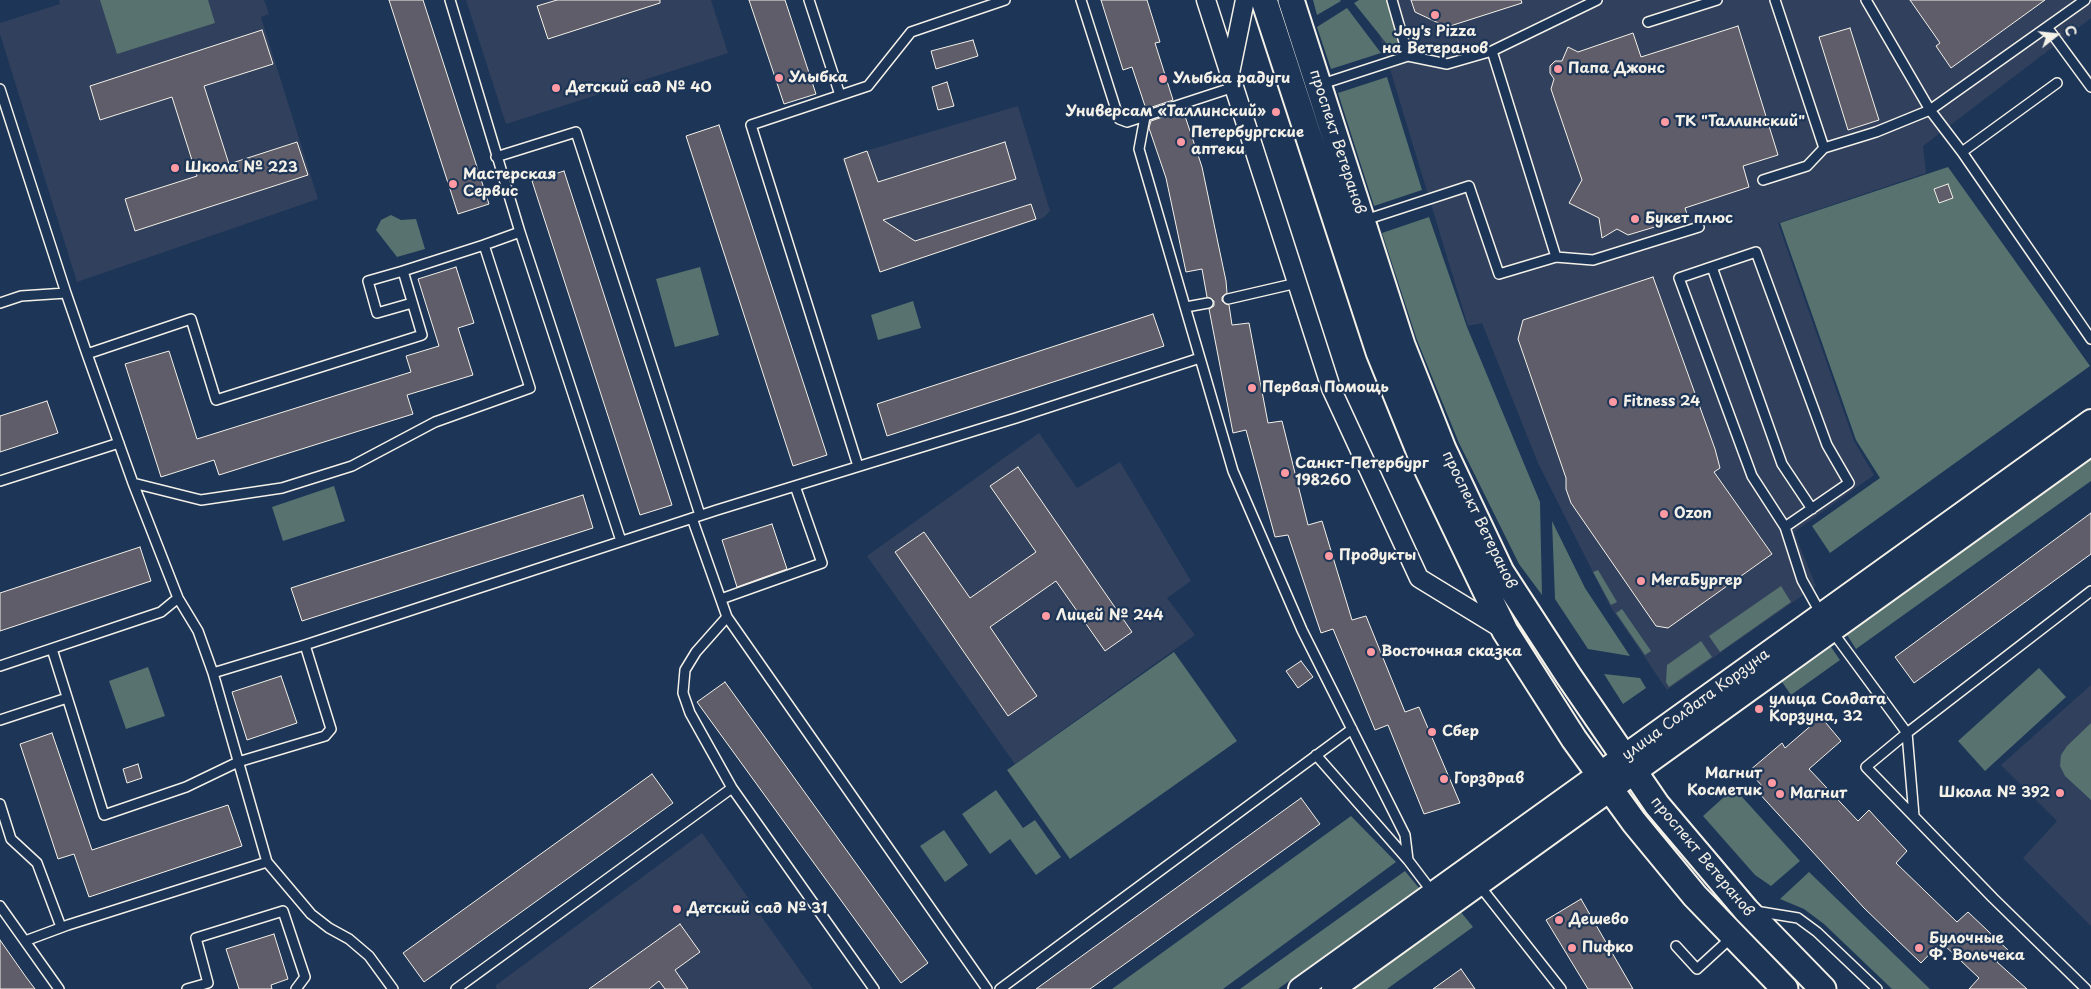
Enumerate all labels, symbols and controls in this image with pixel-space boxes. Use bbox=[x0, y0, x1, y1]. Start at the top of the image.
marker: Joy's Pizza на Ветеранов bbox=[1429, 9, 1441, 21]
north arrow bbox=[2031, 10, 2081, 60]
place label: Joy's Pizza на Ветеранов bbox=[1382, 23, 1488, 58]
text: С bbox=[2059, 23, 2082, 39]
place label: Папа Джонс bbox=[1568, 60, 1665, 78]
marker: Папа Джонс bbox=[1552, 63, 1564, 75]
street label: проспект Ветеранов bbox=[1305, 67, 1369, 217]
place label: Улыбка bbox=[789, 69, 848, 87]
place label: Улыбка радуги bbox=[1173, 70, 1290, 88]
marker: Улыбка bbox=[773, 72, 785, 84]
marker: Улыбка радуги bbox=[1157, 73, 1169, 85]
place label: Детский сад № 40 bbox=[566, 79, 712, 97]
marker: Детский сад № 40 bbox=[550, 82, 562, 94]
place label: Универсам «Таллинский» bbox=[1066, 103, 1266, 121]
marker: Универсам «Таллинский» bbox=[1270, 106, 1282, 118]
place label: ТК "Таллинский" bbox=[1675, 113, 1805, 131]
marker: ТК "Таллинский" bbox=[1659, 116, 1671, 128]
place label: Петербургские аптеки bbox=[1191, 124, 1304, 159]
marker: Петербургские аптеки bbox=[1175, 136, 1187, 148]
place label: Школа № 223 bbox=[185, 159, 298, 177]
marker: Школа № 223 bbox=[169, 162, 181, 174]
place label: Мастерская Сервис bbox=[463, 166, 556, 201]
marker: Мастерская Сервис bbox=[447, 178, 459, 190]
place label: Букет плюс bbox=[1645, 210, 1733, 228]
marker: Букет плюс bbox=[1629, 213, 1641, 225]
place label: Первая Помощь bbox=[1262, 379, 1389, 397]
marker: Первая Помощь bbox=[1246, 382, 1258, 394]
place label: Fitness 24 bbox=[1623, 393, 1700, 411]
marker: Fitness 24 bbox=[1607, 396, 1619, 408]
street label: проспект Ветеранов bbox=[1438, 448, 1520, 592]
place label: Санкт-Петербург 198260 bbox=[1295, 455, 1429, 490]
marker: Санкт-Петербург 198260 bbox=[1279, 467, 1291, 479]
place label: Ozon bbox=[1674, 505, 1712, 523]
marker: Ozon bbox=[1658, 508, 1670, 520]
place label: Продукты bbox=[1339, 547, 1416, 565]
marker: Продукты bbox=[1323, 550, 1335, 562]
place label: МегаБургер bbox=[1651, 572, 1742, 590]
marker: МегаБургер bbox=[1635, 575, 1647, 587]
place label: Лицей № 244 bbox=[1056, 607, 1164, 625]
marker: Лицей № 244 bbox=[1040, 610, 1052, 622]
place label: Восточная сказка bbox=[1381, 643, 1522, 661]
street label: улица Солдата Корзуна bbox=[1619, 645, 1773, 765]
marker: Восточная сказка bbox=[1365, 646, 1377, 658]
place label: улица Солдата Корзуна, 32 bbox=[1769, 691, 1886, 726]
marker: улица Солдата Корзуна, 32 bbox=[1753, 703, 1765, 715]
place label: Сбер bbox=[1442, 723, 1479, 741]
marker: Сбер bbox=[1426, 726, 1438, 738]
place label: Магнит Косметик bbox=[1687, 765, 1762, 800]
place label: Горздрав bbox=[1454, 770, 1524, 788]
marker: Горздрав bbox=[1438, 773, 1450, 785]
marker: Магнит Косметик bbox=[1766, 777, 1778, 789]
place label: Школа № 392 bbox=[1939, 784, 2050, 802]
place label: Магнит bbox=[1790, 785, 1847, 803]
marker: Школа № 392 bbox=[2054, 787, 2066, 799]
marker: Магнит bbox=[1774, 788, 1786, 800]
street label: проспект Ветеранов bbox=[1647, 793, 1757, 921]
place label: Детский сад № 31 bbox=[687, 900, 827, 918]
marker: Детский сад № 31 bbox=[671, 903, 683, 915]
place label: Дешево bbox=[1569, 911, 1629, 929]
marker: Дешево bbox=[1553, 914, 1565, 926]
place label: Булочные Ф. Вольчека bbox=[1929, 930, 2025, 965]
place label: Пифко bbox=[1582, 939, 1633, 957]
marker: Пифко bbox=[1566, 942, 1578, 954]
marker: Булочные Ф. Вольчека bbox=[1913, 942, 1925, 954]

